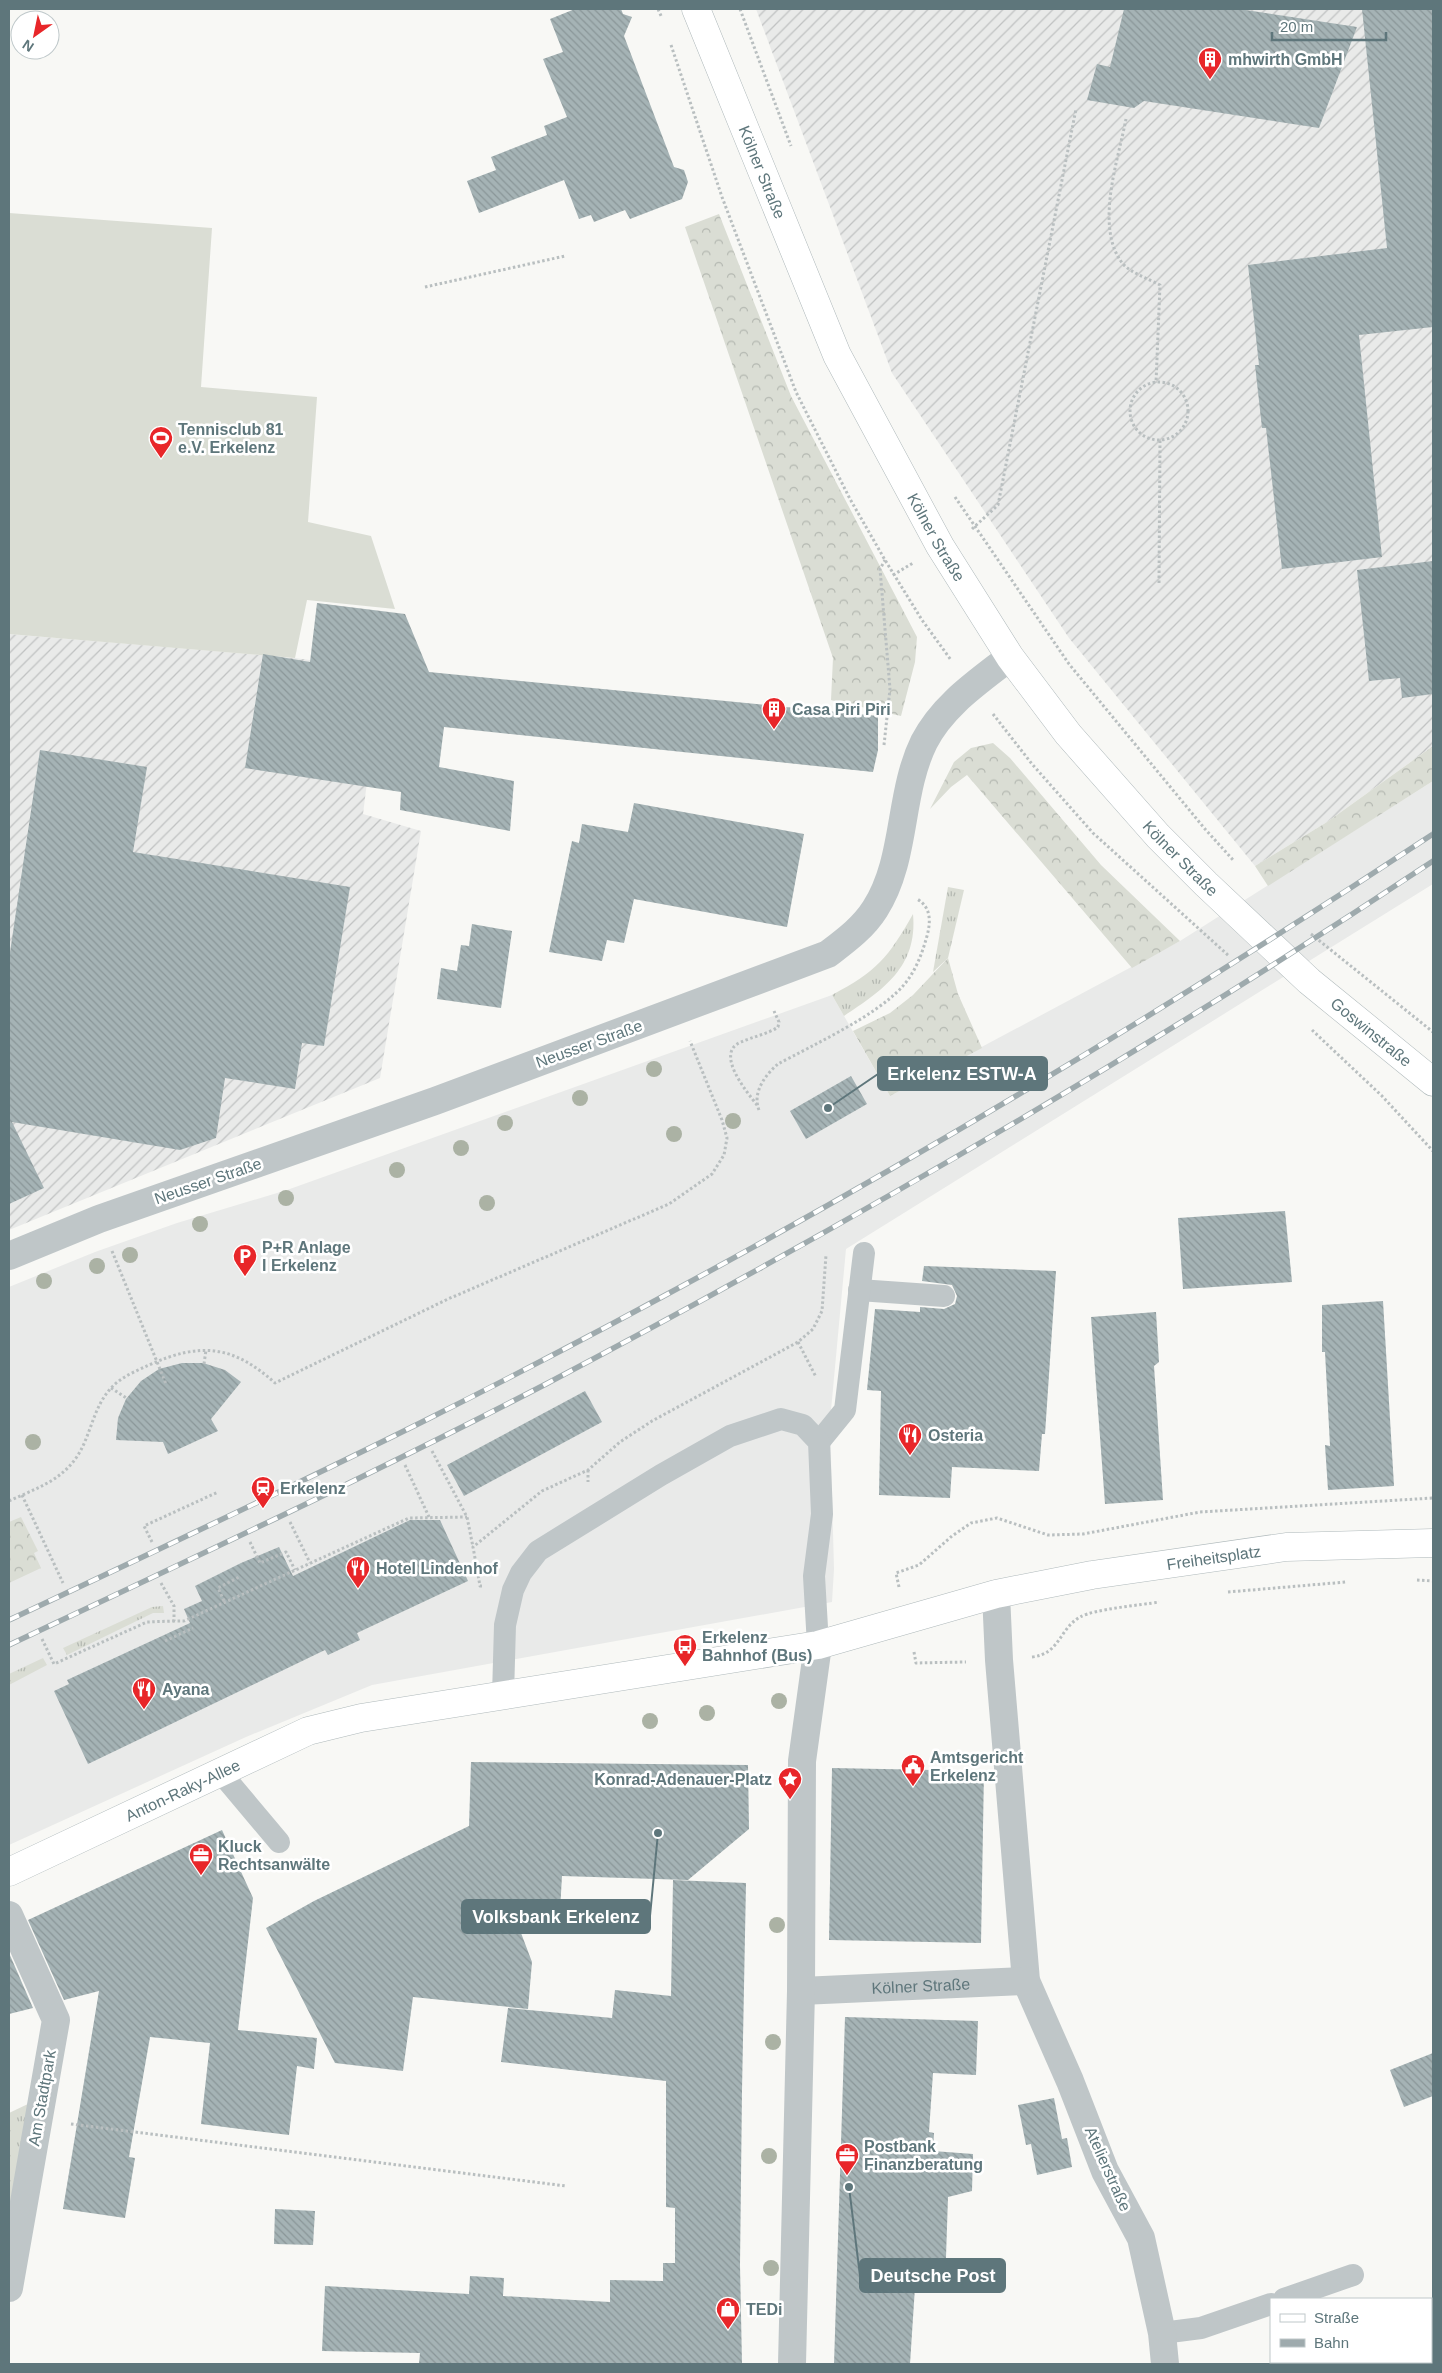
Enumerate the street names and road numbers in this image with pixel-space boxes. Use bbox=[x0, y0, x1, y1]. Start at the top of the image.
street label: Kölner Straße bbox=[736, 123, 789, 221]
street label: Kölner Straße bbox=[905, 490, 968, 584]
street label: Kölner Straße bbox=[1140, 817, 1222, 899]
street label: Goswinstraße bbox=[1328, 994, 1415, 1070]
street label: Neusser Straße bbox=[533, 1017, 645, 1071]
street label: Neusser Straße bbox=[152, 1155, 264, 1207]
street label: Freiheitsplatz bbox=[1165, 1542, 1262, 1573]
street label: Anton-Raky-Allee bbox=[123, 1756, 243, 1824]
street label: Kölner Straße bbox=[871, 1975, 971, 1996]
street label: Am Stadtpark bbox=[25, 2048, 59, 2147]
street label: Atelierstraße bbox=[1082, 2124, 1134, 2214]

